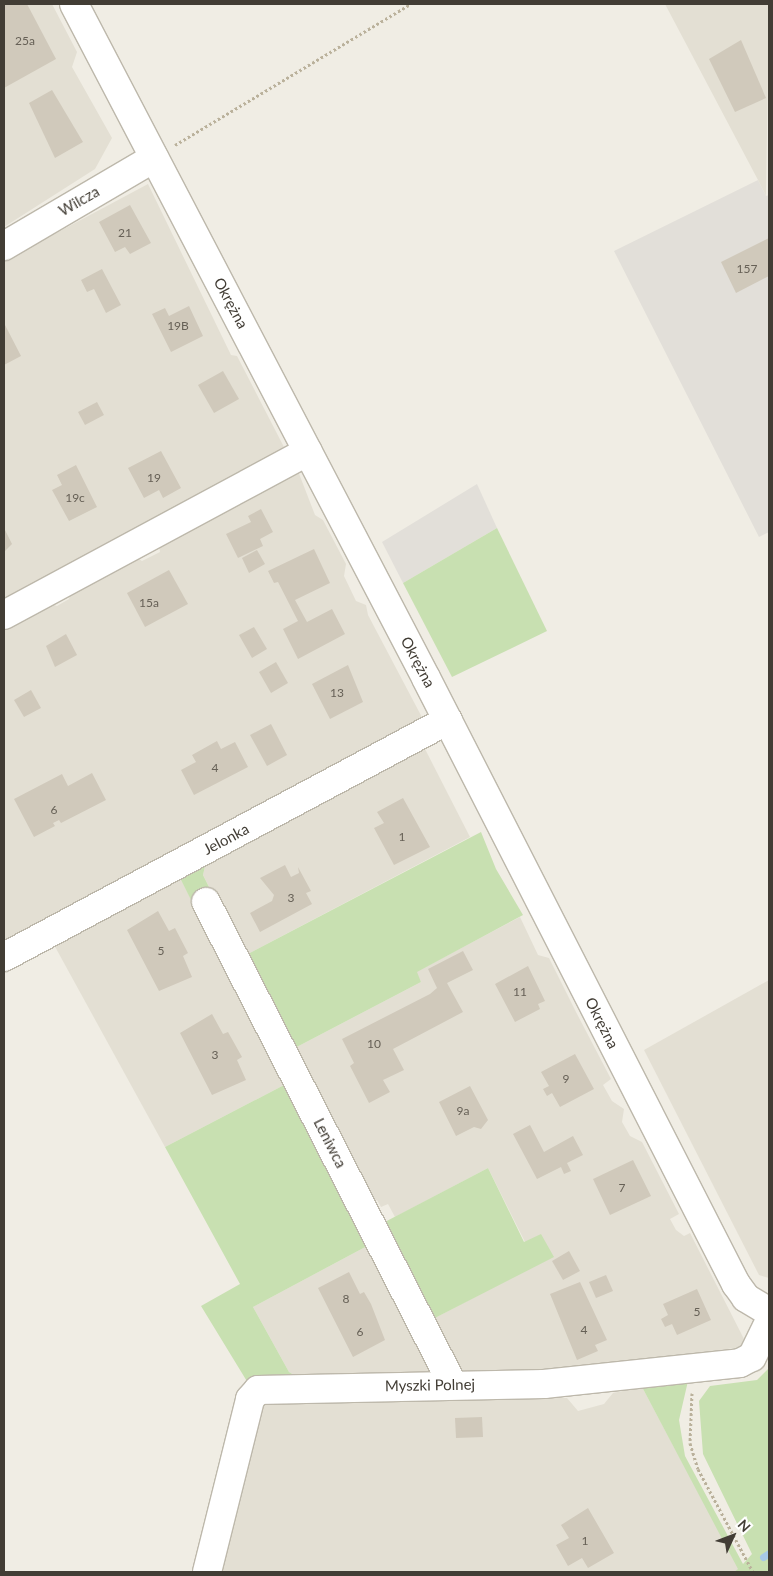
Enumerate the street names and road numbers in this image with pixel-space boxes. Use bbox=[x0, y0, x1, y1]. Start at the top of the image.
street label: Wilcza bbox=[55, 182, 103, 220]
street label: Okrężna bbox=[210, 274, 252, 332]
street label: Okrężna bbox=[397, 633, 439, 691]
street label: Jelonka bbox=[200, 819, 252, 859]
street label: Okrężna bbox=[581, 994, 623, 1052]
street label: Leniwca bbox=[310, 1115, 350, 1171]
street label: Myszki Polnej bbox=[385, 1375, 475, 1395]

